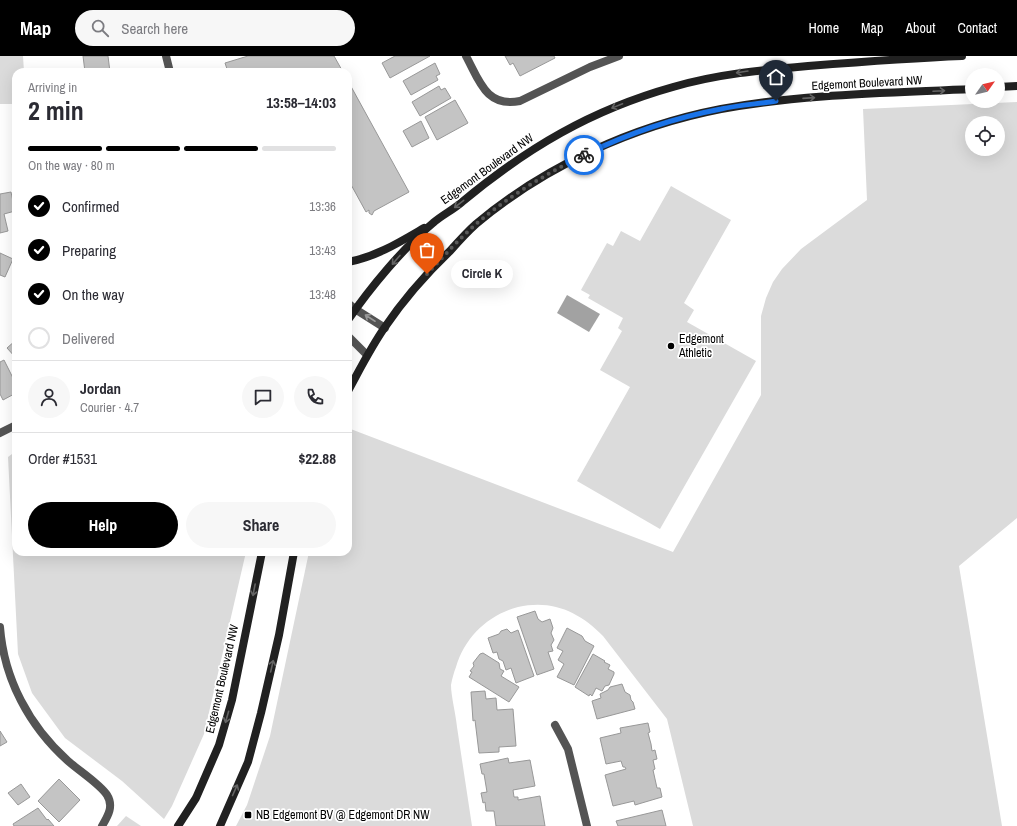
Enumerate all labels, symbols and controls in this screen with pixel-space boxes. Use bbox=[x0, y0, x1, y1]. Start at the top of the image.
search box bbox=[75, 10, 355, 46]
text: Map bbox=[20, 15, 51, 41]
icon: search bbox=[89, 17, 111, 39]
text: Search here bbox=[121, 18, 188, 39]
text: Home bbox=[808, 19, 839, 37]
text: Map bbox=[861, 19, 883, 37]
text: About bbox=[905, 19, 935, 37]
text: Contact bbox=[957, 19, 997, 37]
pin bbox=[759, 60, 793, 101]
icon: home bbox=[765, 66, 787, 88]
one-way arrow bbox=[736, 68, 749, 76]
north arrow bbox=[965, 68, 1005, 108]
map controls bbox=[965, 68, 1005, 156]
street label: Edgemont Boulevard NW bbox=[811, 72, 924, 94]
text: Arriving in bbox=[28, 79, 77, 96]
one-way arrow bbox=[932, 87, 945, 94]
text: 13:58–14:03 bbox=[266, 92, 336, 113]
text: 2 min bbox=[28, 93, 84, 128]
one-way arrow bbox=[802, 95, 815, 102]
one-way arrow bbox=[611, 103, 623, 111]
button: locate bbox=[965, 116, 1005, 156]
street label: Edgemont Boulevard NW bbox=[437, 129, 537, 208]
courier bbox=[564, 135, 604, 175]
icon: bike bbox=[573, 144, 595, 166]
text: On the way · 80 m bbox=[28, 157, 115, 174]
icon: check bbox=[28, 195, 50, 217]
text: Confirmed bbox=[62, 196, 119, 217]
text: 13:36 bbox=[309, 198, 336, 215]
one-way arrow bbox=[454, 200, 465, 208]
pin bbox=[410, 233, 444, 274]
icon: check bbox=[28, 239, 50, 261]
icon: bag bbox=[416, 239, 438, 261]
text: Preparing bbox=[62, 240, 116, 261]
text: 13:43 bbox=[309, 242, 336, 259]
one-way arrow bbox=[391, 255, 400, 266]
callout: Circle K bbox=[451, 260, 513, 288]
text: Circle K bbox=[462, 265, 502, 282]
icon: check bbox=[28, 283, 50, 305]
text: On the way bbox=[62, 284, 124, 305]
text: 13:48 bbox=[309, 286, 336, 303]
one-way arrow bbox=[364, 314, 376, 322]
text: Delivered bbox=[62, 328, 115, 349]
place label: Edgemont Athletic bbox=[678, 331, 724, 361]
marker: Edgemont Athletic bbox=[666, 341, 676, 351]
button: person bbox=[28, 376, 70, 418]
button: chat bbox=[242, 376, 284, 418]
button: phone bbox=[294, 376, 336, 418]
text: Jordan bbox=[80, 378, 121, 399]
text: Courier · 4.7 bbox=[80, 399, 139, 416]
text: Order #1531 bbox=[28, 448, 97, 469]
text: $22.88 bbox=[298, 448, 336, 469]
button: Help bbox=[28, 502, 178, 548]
button: Share bbox=[186, 502, 336, 548]
one-way arrow bbox=[250, 583, 258, 596]
street label: Edgemont Boulevard NW bbox=[202, 622, 242, 735]
one-way arrow bbox=[269, 660, 277, 673]
one-way arrow bbox=[223, 711, 230, 724]
one-way arrow bbox=[232, 785, 240, 797]
place label: NB Edgemont BV @ Edgemont DR NW bbox=[256, 807, 430, 823]
marker: NB Edgemont BV @ Edgemont DR NW bbox=[243, 810, 253, 820]

